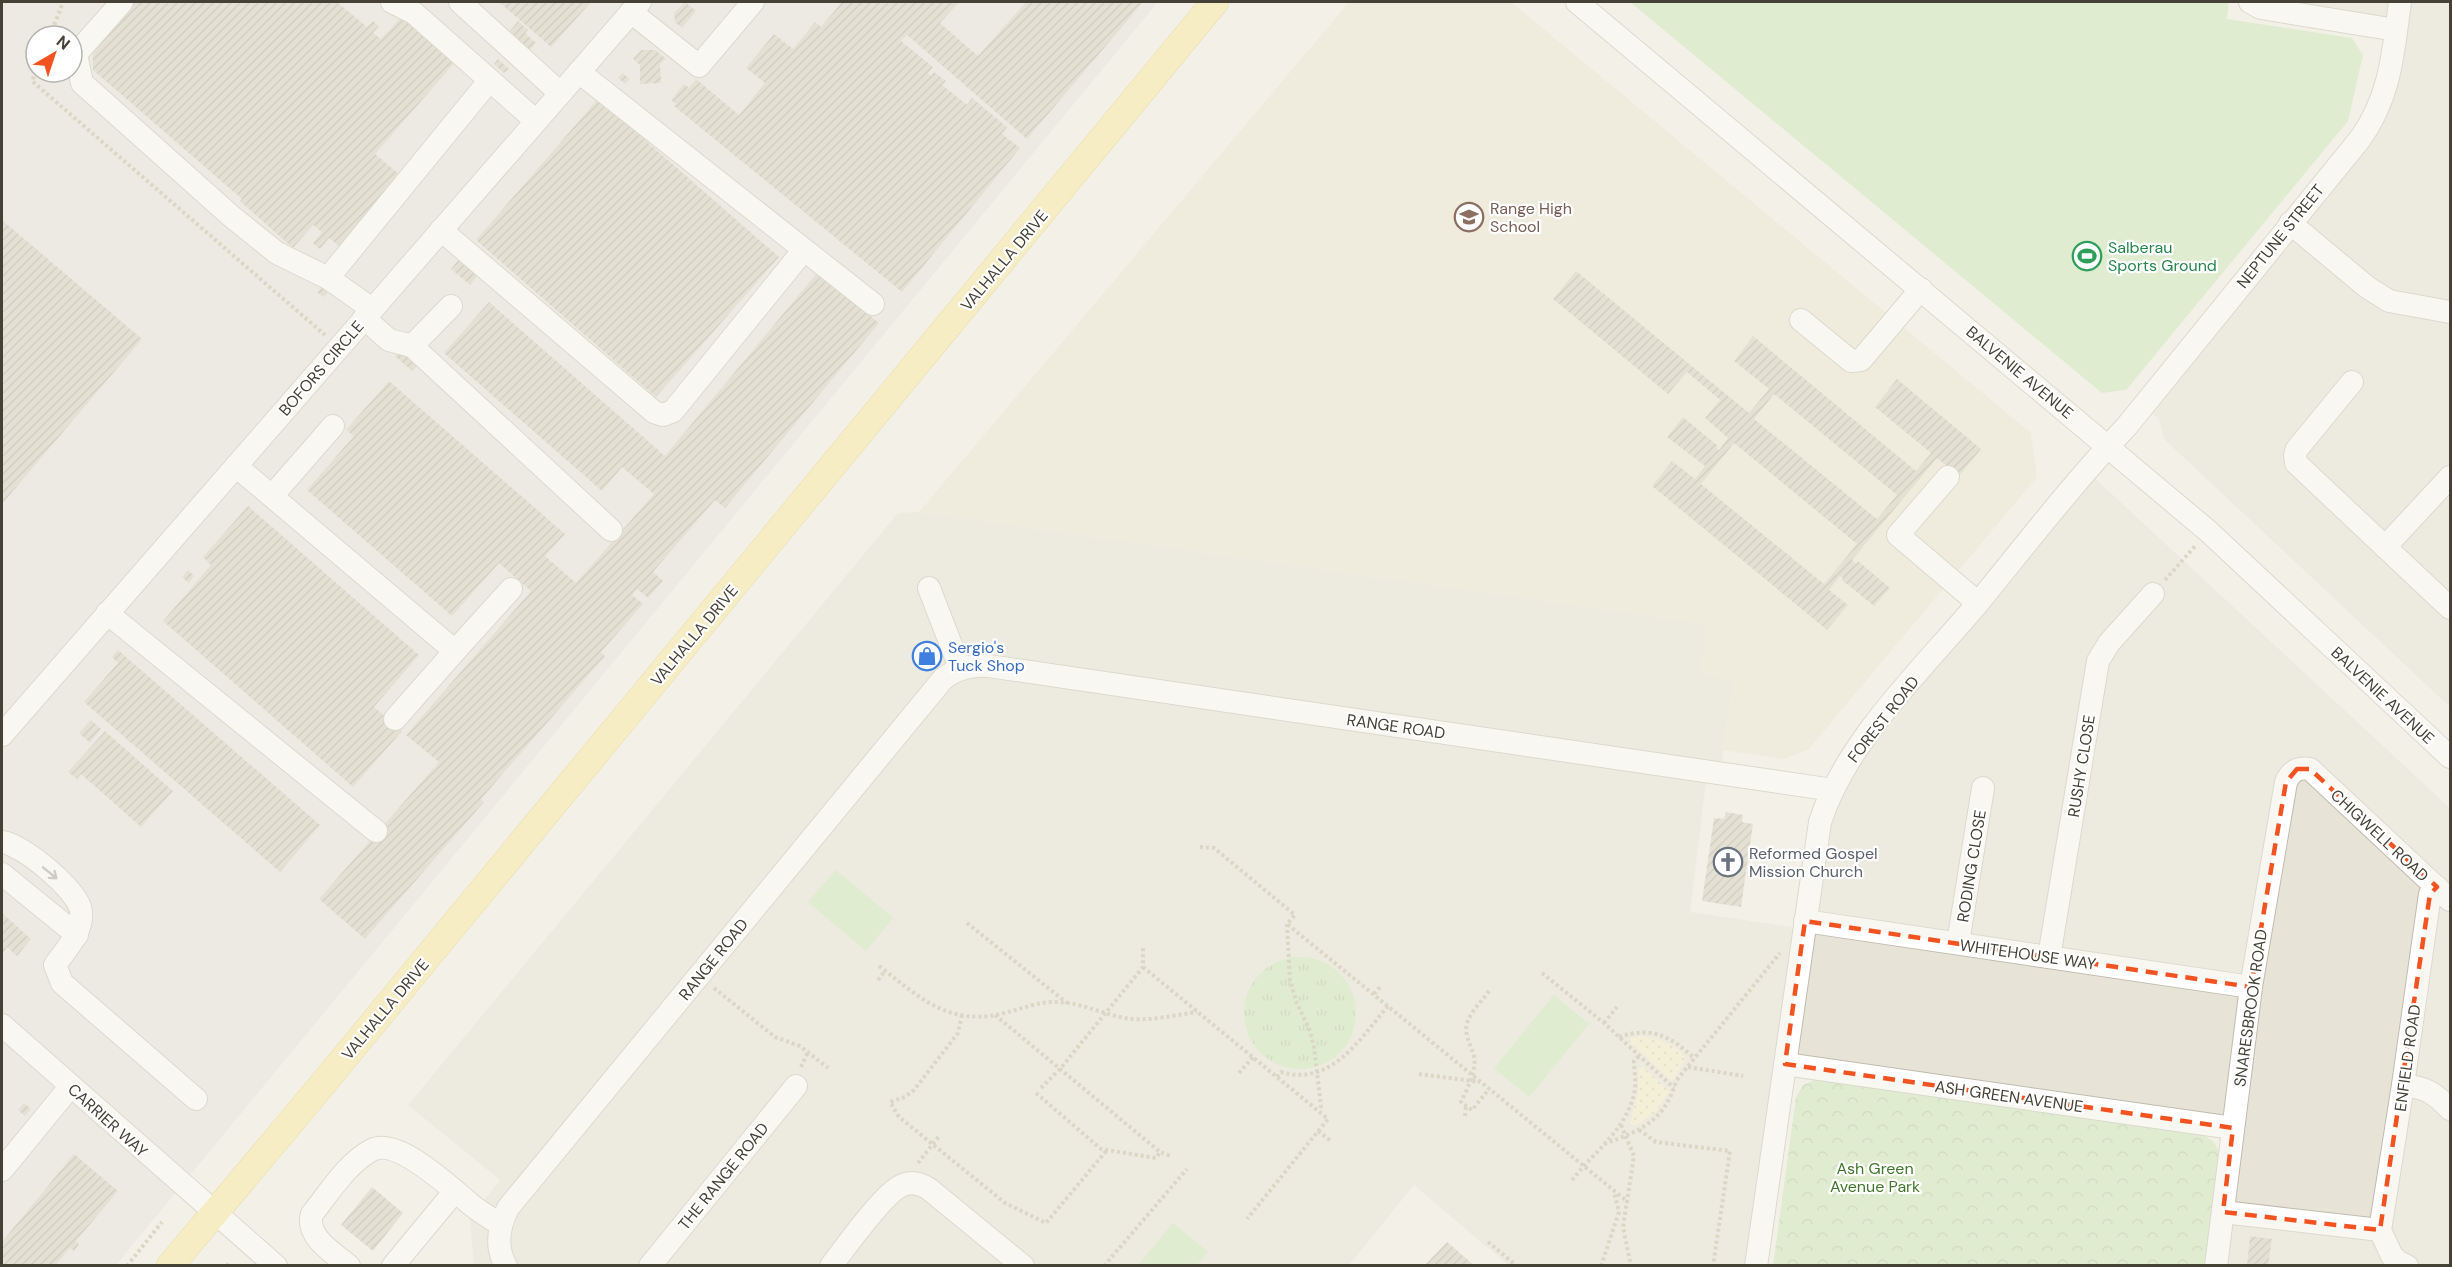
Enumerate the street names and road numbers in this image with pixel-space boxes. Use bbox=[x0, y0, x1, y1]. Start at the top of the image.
street label: NEPTUNE STREET bbox=[2232, 180, 2329, 293]
street label: VALHALLA DRIVE bbox=[956, 206, 1053, 315]
street label: BOFORS CIRCLE bbox=[274, 316, 369, 420]
street label: BALVENIE AVENUE bbox=[1962, 321, 2078, 423]
street label: VALHALLA DRIVE bbox=[646, 581, 743, 690]
street label: BALVENIE AVENUE bbox=[2327, 642, 2439, 749]
street label: FOREST ROAD bbox=[1843, 672, 1924, 767]
street label: RANGE ROAD bbox=[1345, 709, 1447, 744]
street label: RUSHY CLOSE bbox=[2063, 713, 2100, 819]
street label: CHIGWELL ROAD bbox=[2326, 785, 2433, 886]
street label: RODING CLOSE bbox=[1952, 808, 1991, 924]
street label: RANGE ROAD bbox=[674, 914, 753, 1005]
street label: SNARESBROOK ROAD bbox=[2229, 928, 2272, 1088]
street label: WHITEHOUSE WAY bbox=[1958, 935, 2098, 974]
street label: VALHALLA DRIVE bbox=[337, 955, 434, 1064]
street label: ENFIELD ROAD bbox=[2390, 1003, 2425, 1113]
street label: ASH GREEN AVENUE bbox=[1933, 1076, 2084, 1117]
street label: CARRIER WAY bbox=[63, 1079, 152, 1162]
street label: THE RANGE ROAD bbox=[674, 1118, 773, 1234]

